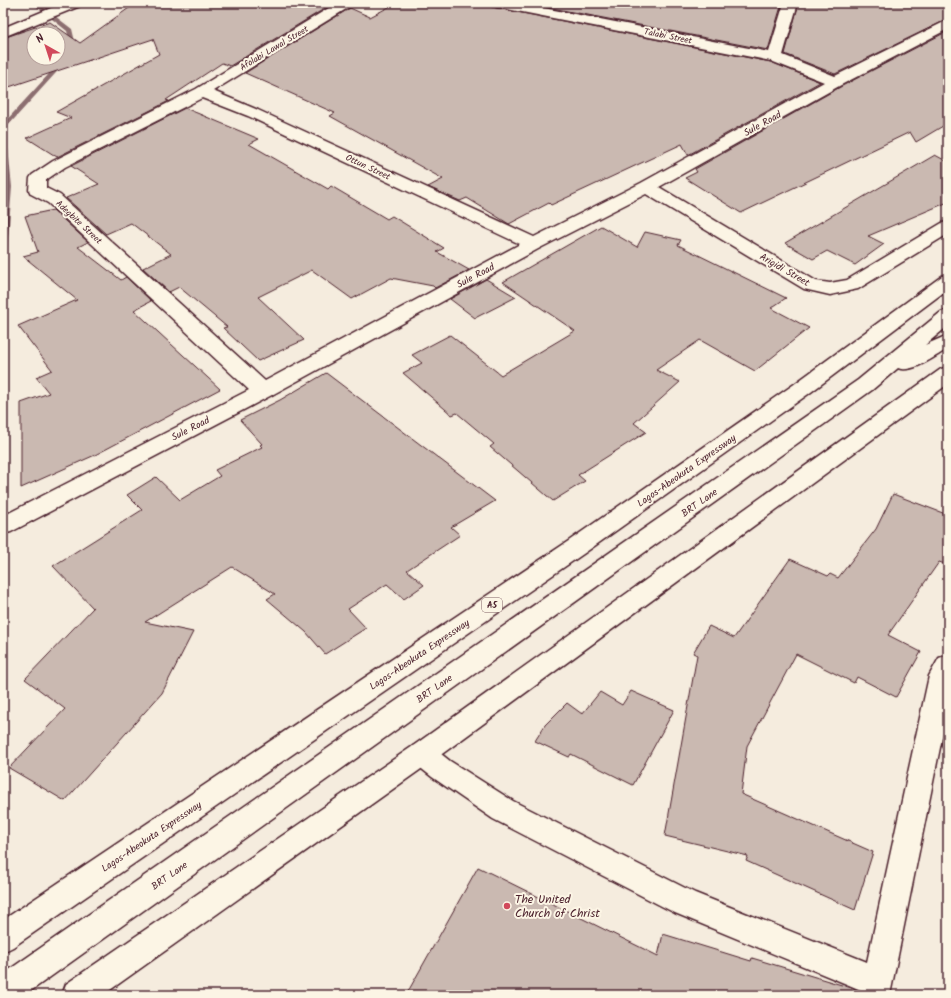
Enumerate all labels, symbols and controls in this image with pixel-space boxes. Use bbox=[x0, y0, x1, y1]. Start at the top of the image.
street label: Afolabi Lawal Street bbox=[237, 22, 312, 75]
street label: Talabi Street bbox=[643, 24, 694, 49]
north arrow bbox=[26, 26, 66, 66]
text: N bbox=[32, 30, 49, 48]
street label: Sule Road bbox=[741, 106, 785, 141]
street label: Ottun Street bbox=[343, 151, 393, 185]
street label: Adegbite Street bbox=[52, 197, 106, 248]
street label: Arigidi Street bbox=[756, 249, 813, 291]
street label: Sule Road bbox=[454, 259, 498, 293]
street label: Sule Road bbox=[168, 412, 213, 445]
street label: Lagos-Abeokuta Expressway bbox=[634, 430, 740, 511]
street label: BRT Lane bbox=[678, 484, 722, 521]
road number: A5 bbox=[482, 598, 502, 612]
street label: Lagos-Abeokuta Expressway bbox=[366, 615, 473, 694]
street label: BRT Lane bbox=[413, 670, 457, 707]
street label: Lagos-Abeokuta Expressway bbox=[98, 797, 205, 876]
street label: BRT Lane bbox=[148, 857, 192, 894]
place label: The United Church of Christ bbox=[515, 890, 600, 923]
marker: The United Church of Christ bbox=[502, 901, 512, 911]

